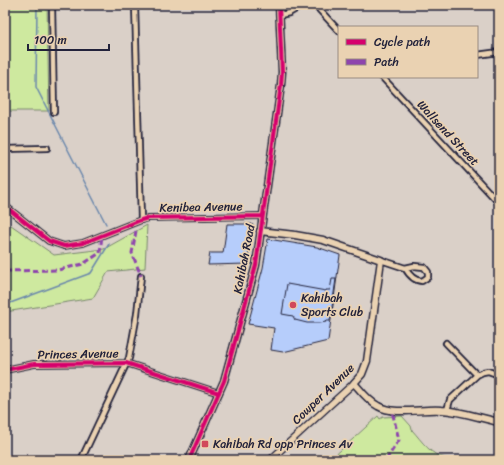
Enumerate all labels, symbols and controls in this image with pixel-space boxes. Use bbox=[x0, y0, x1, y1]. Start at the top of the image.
scale bar bbox=[28, 26, 109, 52]
legend bbox=[338, 26, 478, 78]
text: 100 m bbox=[34, 29, 67, 51]
text: Cycle path bbox=[374, 31, 430, 53]
text: Path bbox=[374, 51, 399, 73]
street label: Wallsend Street bbox=[411, 95, 485, 171]
street label: Kenibea Avenue bbox=[159, 195, 243, 219]
street label: Kahibah Road bbox=[226, 221, 262, 296]
place label: Kahibah Sports Club bbox=[301, 287, 364, 323]
marker: Kahibah Sports Club bbox=[288, 300, 298, 310]
street label: Princes Avenue bbox=[37, 342, 119, 366]
street label: Cowper Avenue bbox=[286, 358, 360, 430]
place label: Kahibah Rd opp Princes Av bbox=[213, 433, 353, 455]
marker: Kahibah Rd opp Princes Av bbox=[200, 439, 210, 449]

